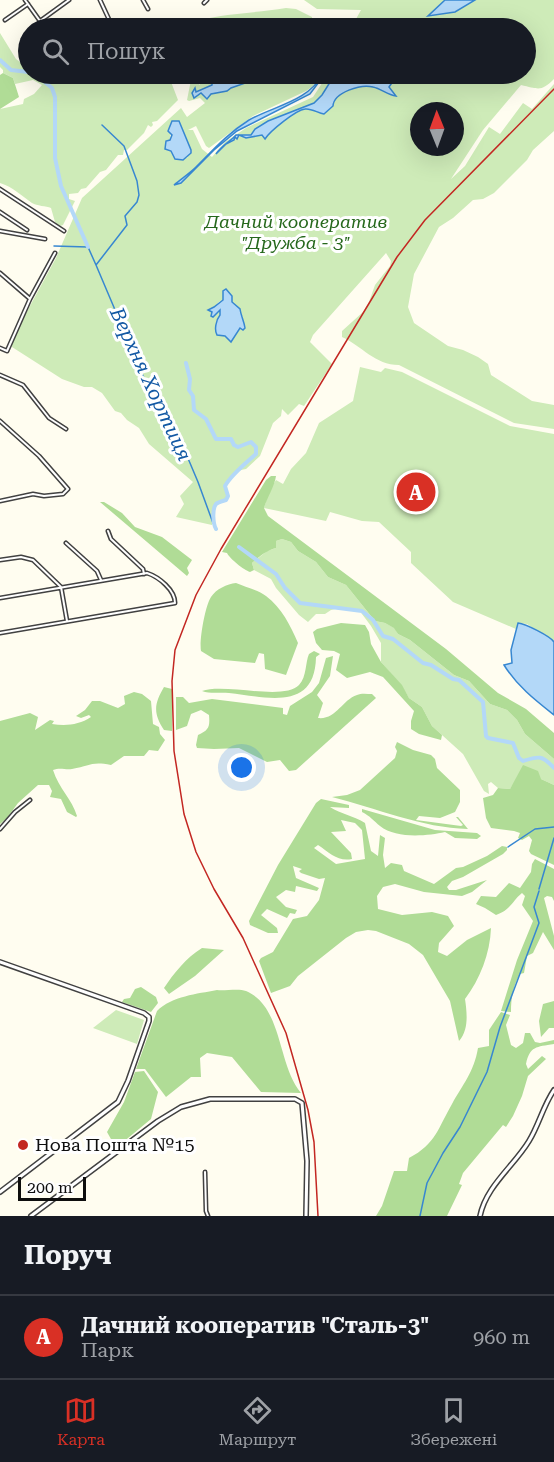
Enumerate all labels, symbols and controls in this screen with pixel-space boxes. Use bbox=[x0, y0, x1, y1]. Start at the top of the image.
search box bbox=[18, 18, 536, 84]
icon: search bbox=[39, 35, 72, 68]
text: Пошук bbox=[87, 39, 165, 64]
north arrow bbox=[410, 102, 464, 156]
park label: Дачний кооператив "Дружба - 3" bbox=[203, 211, 388, 253]
water label: Верхня Хортиця bbox=[105, 303, 197, 465]
pin: A bbox=[396, 470, 436, 514]
your location bbox=[227, 753, 256, 782]
place label: Нова Пошта №15 bbox=[35, 1134, 195, 1155]
marker: Нова Пошта №15 bbox=[16, 1138, 30, 1152]
scale bar bbox=[18, 1174, 86, 1202]
text: 200 m bbox=[27, 1178, 73, 1197]
text: Поруч bbox=[24, 1240, 112, 1270]
text: Дачний кооператив "Сталь-3" bbox=[81, 1313, 429, 1338]
text: A bbox=[36, 1325, 51, 1349]
text: 960 m bbox=[473, 1325, 530, 1349]
text: Парк bbox=[81, 1338, 134, 1362]
tab: Карта bbox=[57, 1394, 105, 1449]
tab: Маршрут bbox=[219, 1394, 296, 1449]
tab: Збережені bbox=[410, 1394, 497, 1449]

